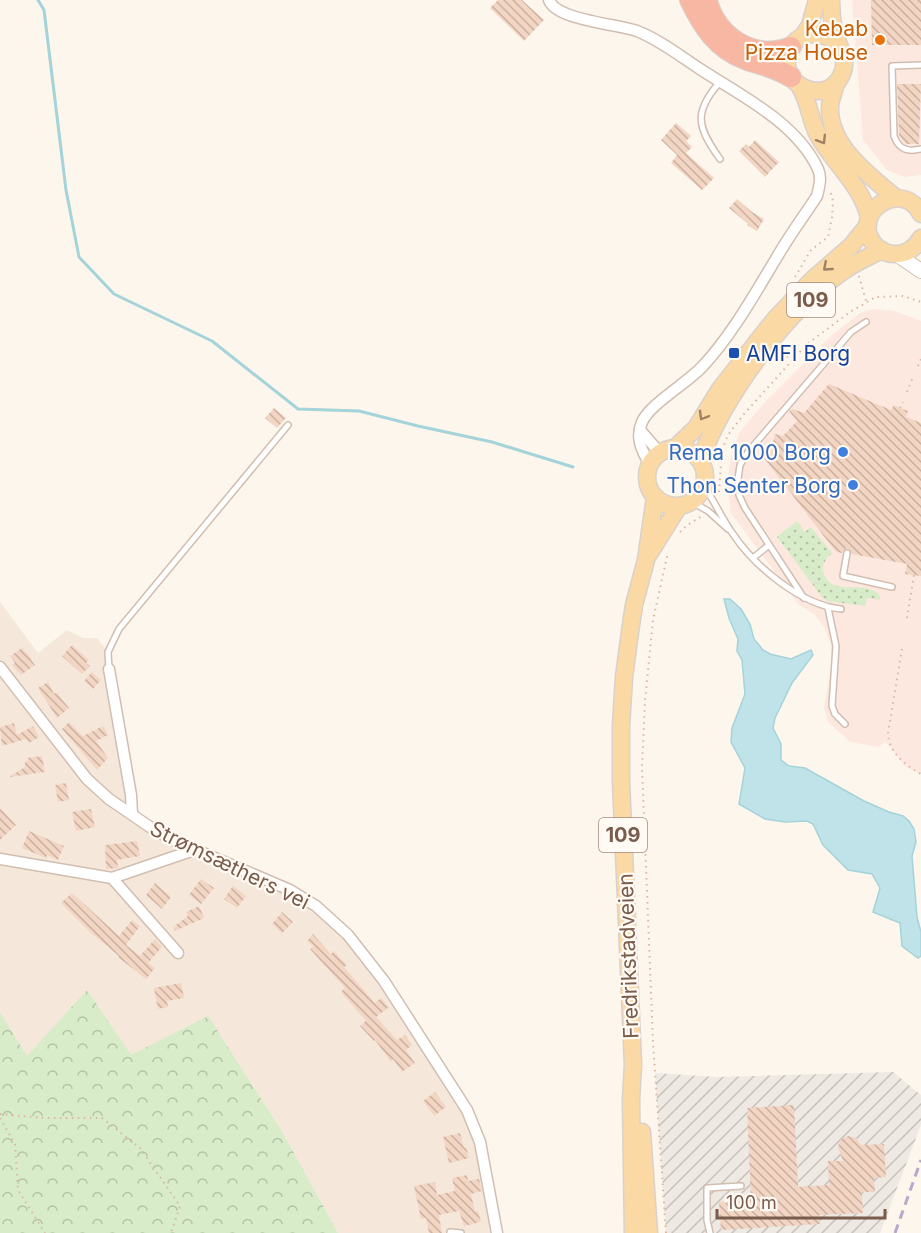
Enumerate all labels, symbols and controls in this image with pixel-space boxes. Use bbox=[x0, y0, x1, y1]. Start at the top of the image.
place label: Kebab Pizza House bbox=[745, 16, 868, 65]
marker: Kebab Pizza House bbox=[873, 33, 887, 47]
one-way arrow bbox=[815, 134, 826, 145]
one-way arrow bbox=[823, 259, 834, 270]
road number: 109 bbox=[787, 283, 835, 317]
place label: AMFI Borg bbox=[746, 341, 850, 366]
marker: AMFI Borg bbox=[727, 346, 741, 360]
one-way arrow bbox=[699, 410, 711, 420]
place label: Rema 1000 Borg bbox=[668, 440, 831, 465]
marker: Rema 1000 Borg bbox=[836, 445, 850, 459]
place label: Thon Senter Borg bbox=[667, 473, 841, 498]
marker: Thon Senter Borg bbox=[846, 478, 860, 492]
street label: Strømsæthers vei bbox=[146, 816, 314, 914]
road number: 109 bbox=[599, 818, 647, 852]
street label: Fredrikstadveien bbox=[613, 873, 643, 1039]
scale bar bbox=[717, 1182, 885, 1220]
text: 100 m bbox=[726, 1192, 777, 1213]

